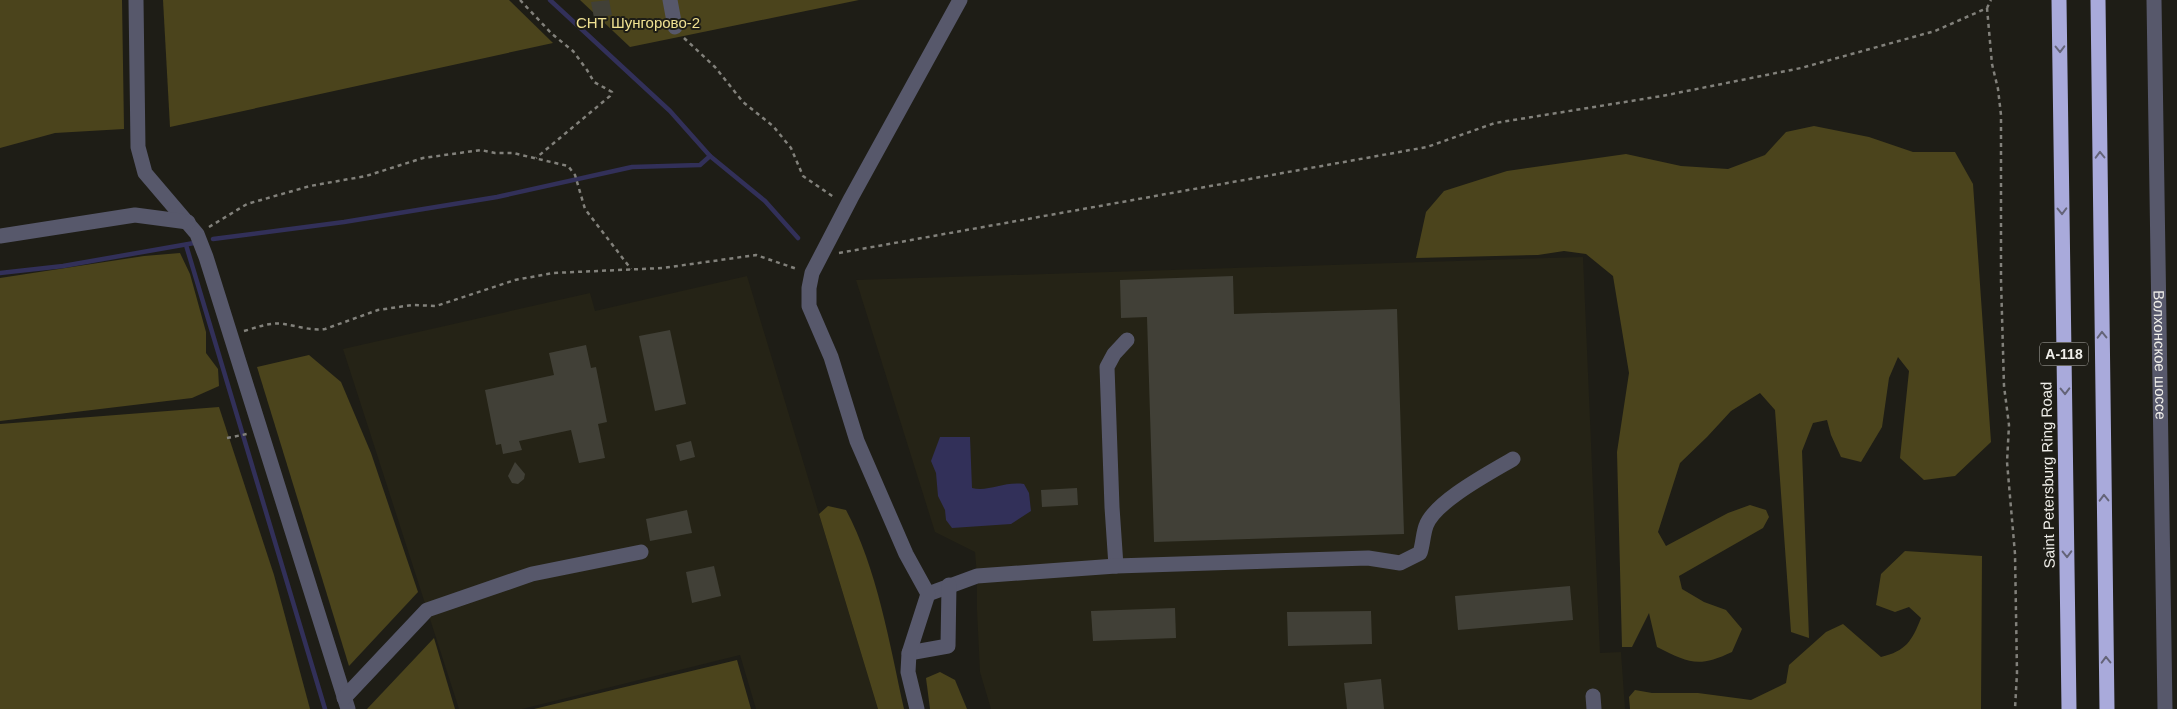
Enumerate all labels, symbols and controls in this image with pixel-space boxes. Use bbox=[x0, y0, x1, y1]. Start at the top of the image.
park label: СНТ Шунгорово-2 bbox=[576, 14, 700, 31]
one-way arrow bbox=[2055, 45, 2065, 53]
one-way arrow bbox=[2095, 151, 2105, 159]
one-way arrow bbox=[2057, 208, 2067, 215]
street label: Волхонское шоссе bbox=[2151, 290, 2170, 420]
one-way arrow bbox=[2097, 331, 2107, 339]
road number: А-118 bbox=[2040, 342, 2088, 366]
street label: Saint Petersburg Ring Road bbox=[2037, 381, 2058, 569]
one-way arrow bbox=[2059, 387, 2070, 395]
one-way arrow bbox=[2099, 494, 2109, 502]
one-way arrow bbox=[2062, 550, 2072, 558]
one-way arrow bbox=[2101, 656, 2111, 664]

